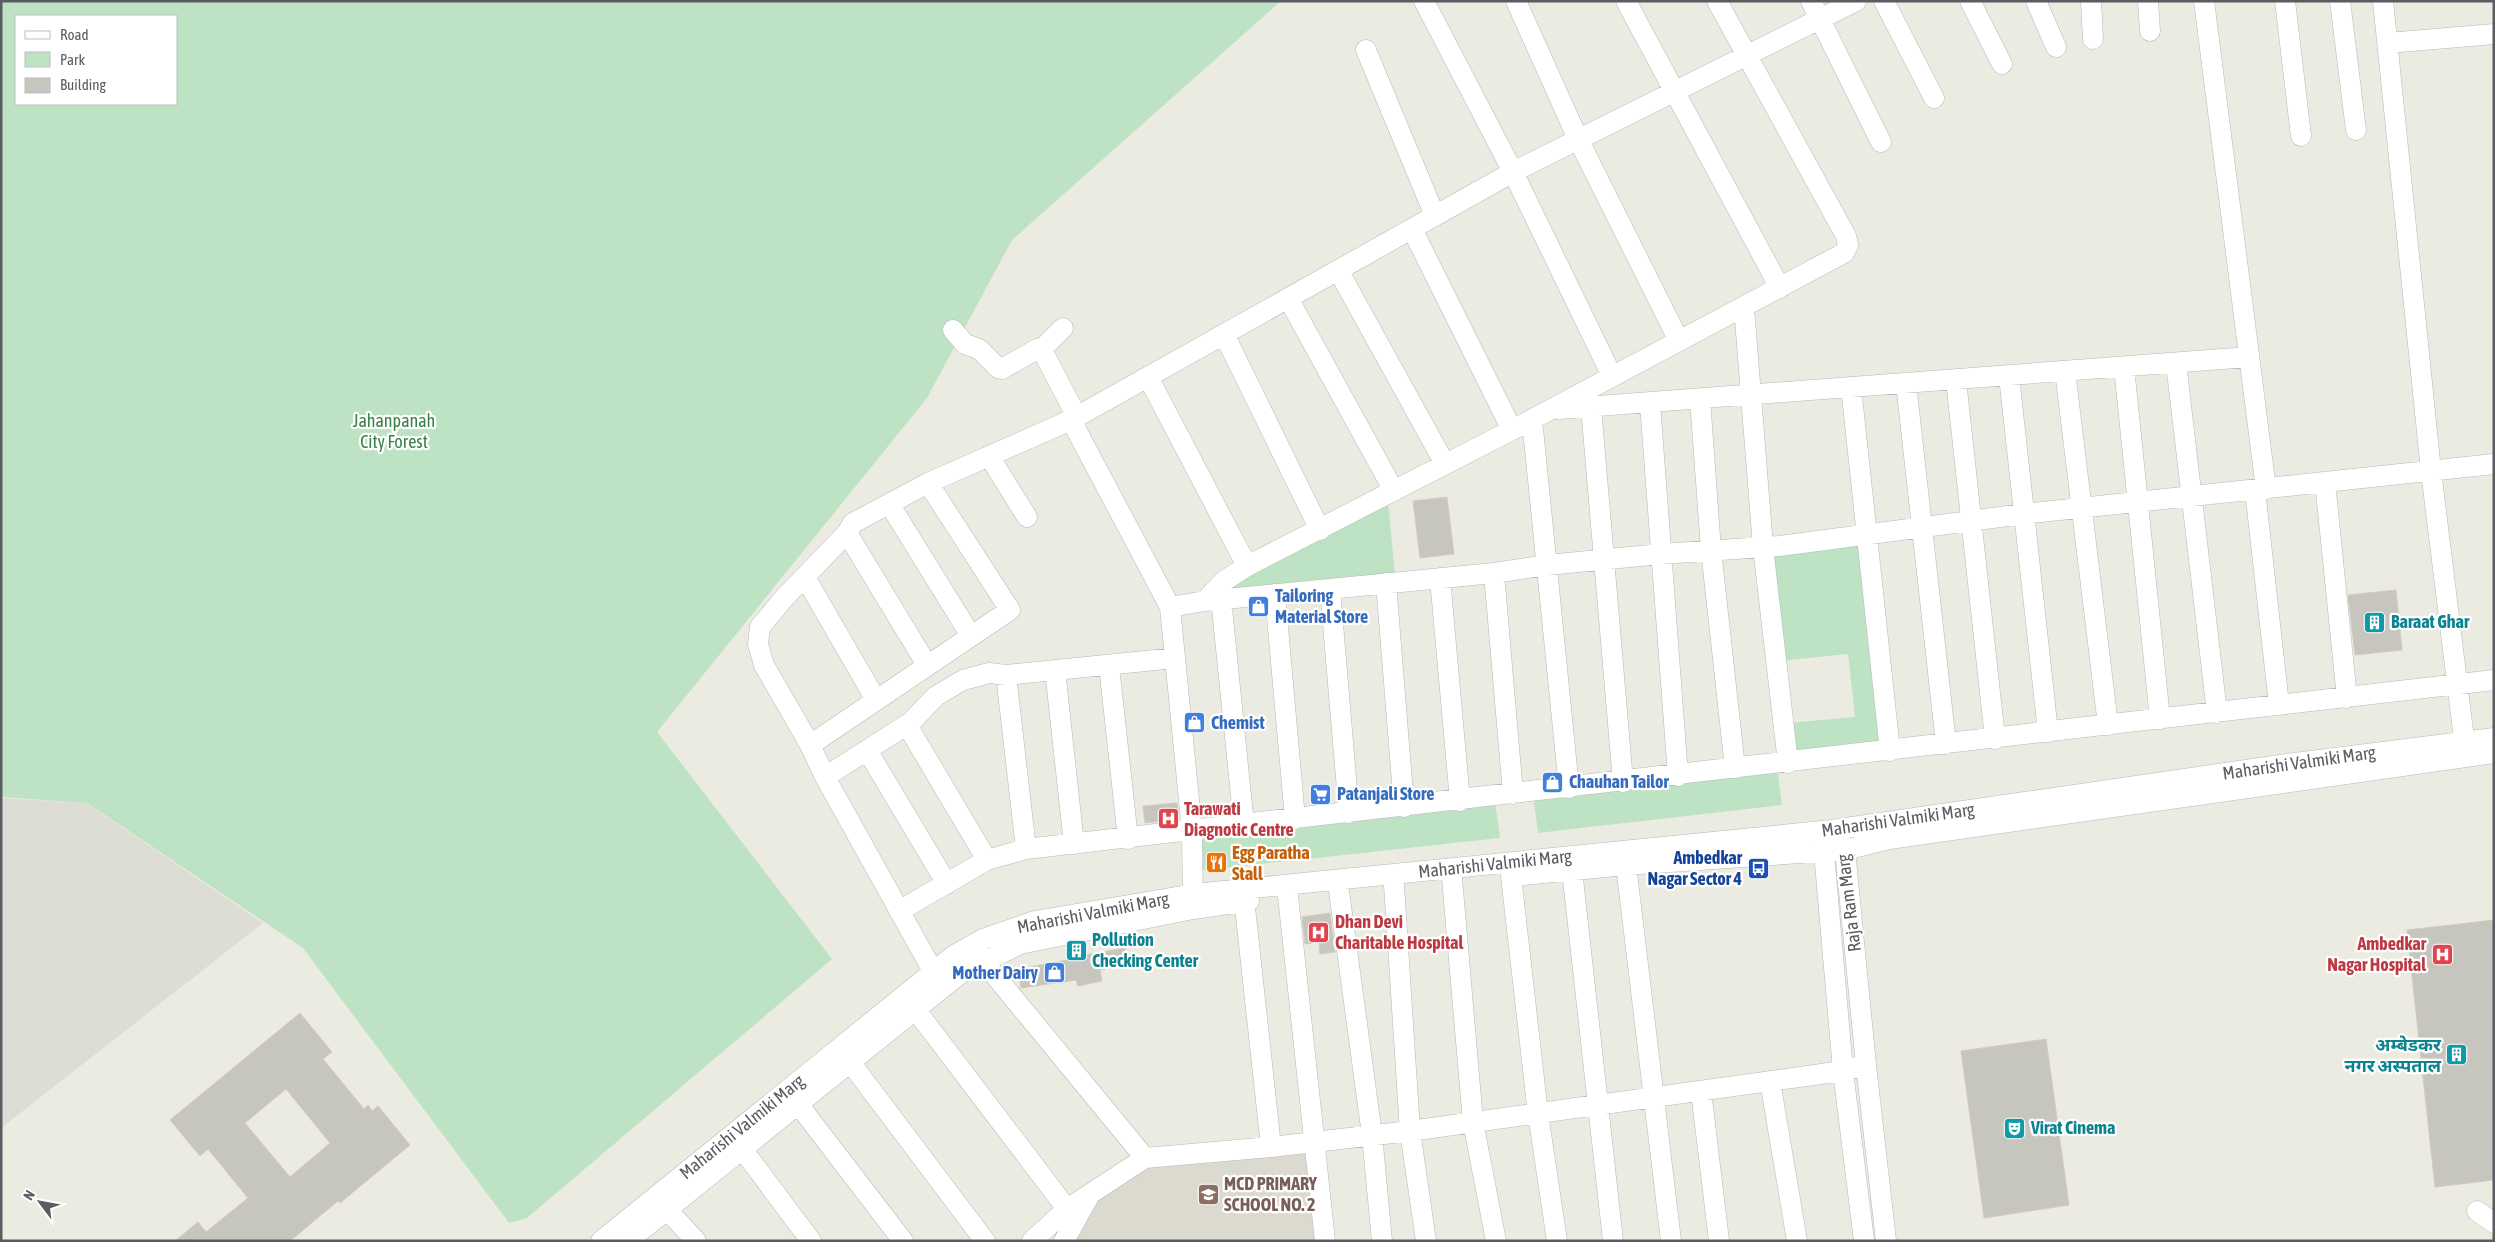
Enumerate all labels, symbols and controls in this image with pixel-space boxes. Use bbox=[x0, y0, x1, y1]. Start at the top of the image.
legend bbox=[15, 15, 178, 105]
text: Road bbox=[60, 26, 89, 43]
text: Park bbox=[60, 51, 85, 68]
text: Building bbox=[60, 76, 106, 93]
park label: Jahanpanah City Forest bbox=[353, 410, 435, 452]
place label: Tailoring Material Store bbox=[1275, 585, 1368, 627]
shop icon: Tailoring Material Store bbox=[1247, 594, 1271, 618]
building icon: Baraat Ghar bbox=[2363, 610, 2387, 634]
place label: Baraat Ghar bbox=[2391, 611, 2470, 632]
shop icon: Chemist bbox=[1183, 711, 1207, 735]
place label: Chemist bbox=[1211, 712, 1265, 733]
street label: Maharishi Valmiki Marg bbox=[2221, 741, 2377, 784]
shop icon: Chauhan Tailor bbox=[1541, 770, 1565, 794]
place label: Chauhan Tailor bbox=[1569, 771, 1669, 792]
supermarket icon: Patanjali Store bbox=[1309, 782, 1333, 806]
place label: Patanjali Store bbox=[1337, 783, 1435, 804]
place label: Tarawati Diagnotic Centre bbox=[1184, 798, 1294, 840]
street label: Maharishi Valmiki Marg bbox=[1820, 798, 1976, 841]
hospital icon: Tarawati Diagnotic Centre bbox=[1156, 807, 1180, 831]
place label: Egg Paratha Stall bbox=[1232, 842, 1310, 884]
street label: Maharishi Valmiki Marg bbox=[1417, 845, 1573, 882]
place label: Ambedkar Nagar Sector 4 bbox=[1647, 847, 1743, 889]
restaurant icon: Egg Paratha Stall bbox=[1204, 851, 1228, 875]
street label: Raja Ram Marg bbox=[1832, 853, 1865, 953]
bus stop icon: Ambedkar Nagar Sector 4 bbox=[1746, 856, 1770, 880]
street label: Maharishi Valmiki Marg bbox=[1015, 887, 1171, 938]
place label: Dhan Devi Charitable Hospital bbox=[1335, 911, 1463, 953]
hospital icon: Dhan Devi Charitable Hospital bbox=[1307, 920, 1331, 944]
place label: Pollution Checking Center bbox=[1092, 929, 1199, 971]
place label: Ambedkar Nagar Hospital bbox=[2327, 933, 2427, 975]
building icon: Pollution Checking Center bbox=[1064, 938, 1088, 962]
hospital icon: Ambedkar Nagar Hospital bbox=[2430, 942, 2454, 966]
shop icon: Mother Dairy bbox=[1042, 961, 1066, 985]
place label: Mother Dairy bbox=[952, 962, 1039, 983]
place label: अम्बेडकर नगर अस्पताल bbox=[2345, 1034, 2442, 1076]
building icon: अम्बेडकर नगर अस्पताल bbox=[2445, 1043, 2469, 1067]
street label: Maharishi Valmiki Marg bbox=[675, 1070, 808, 1183]
theatre icon: Virat Cinema bbox=[2003, 1116, 2027, 1140]
place label: Virat Cinema bbox=[2030, 1117, 2115, 1138]
place label: MCD PRIMARY SCHOOL NO. 2 bbox=[1224, 1173, 1318, 1215]
north arrow bbox=[15, 1177, 65, 1227]
school or university icon: MCD PRIMARY SCHOOL NO. 2 bbox=[1196, 1182, 1220, 1206]
text: N bbox=[20, 1187, 38, 1203]

